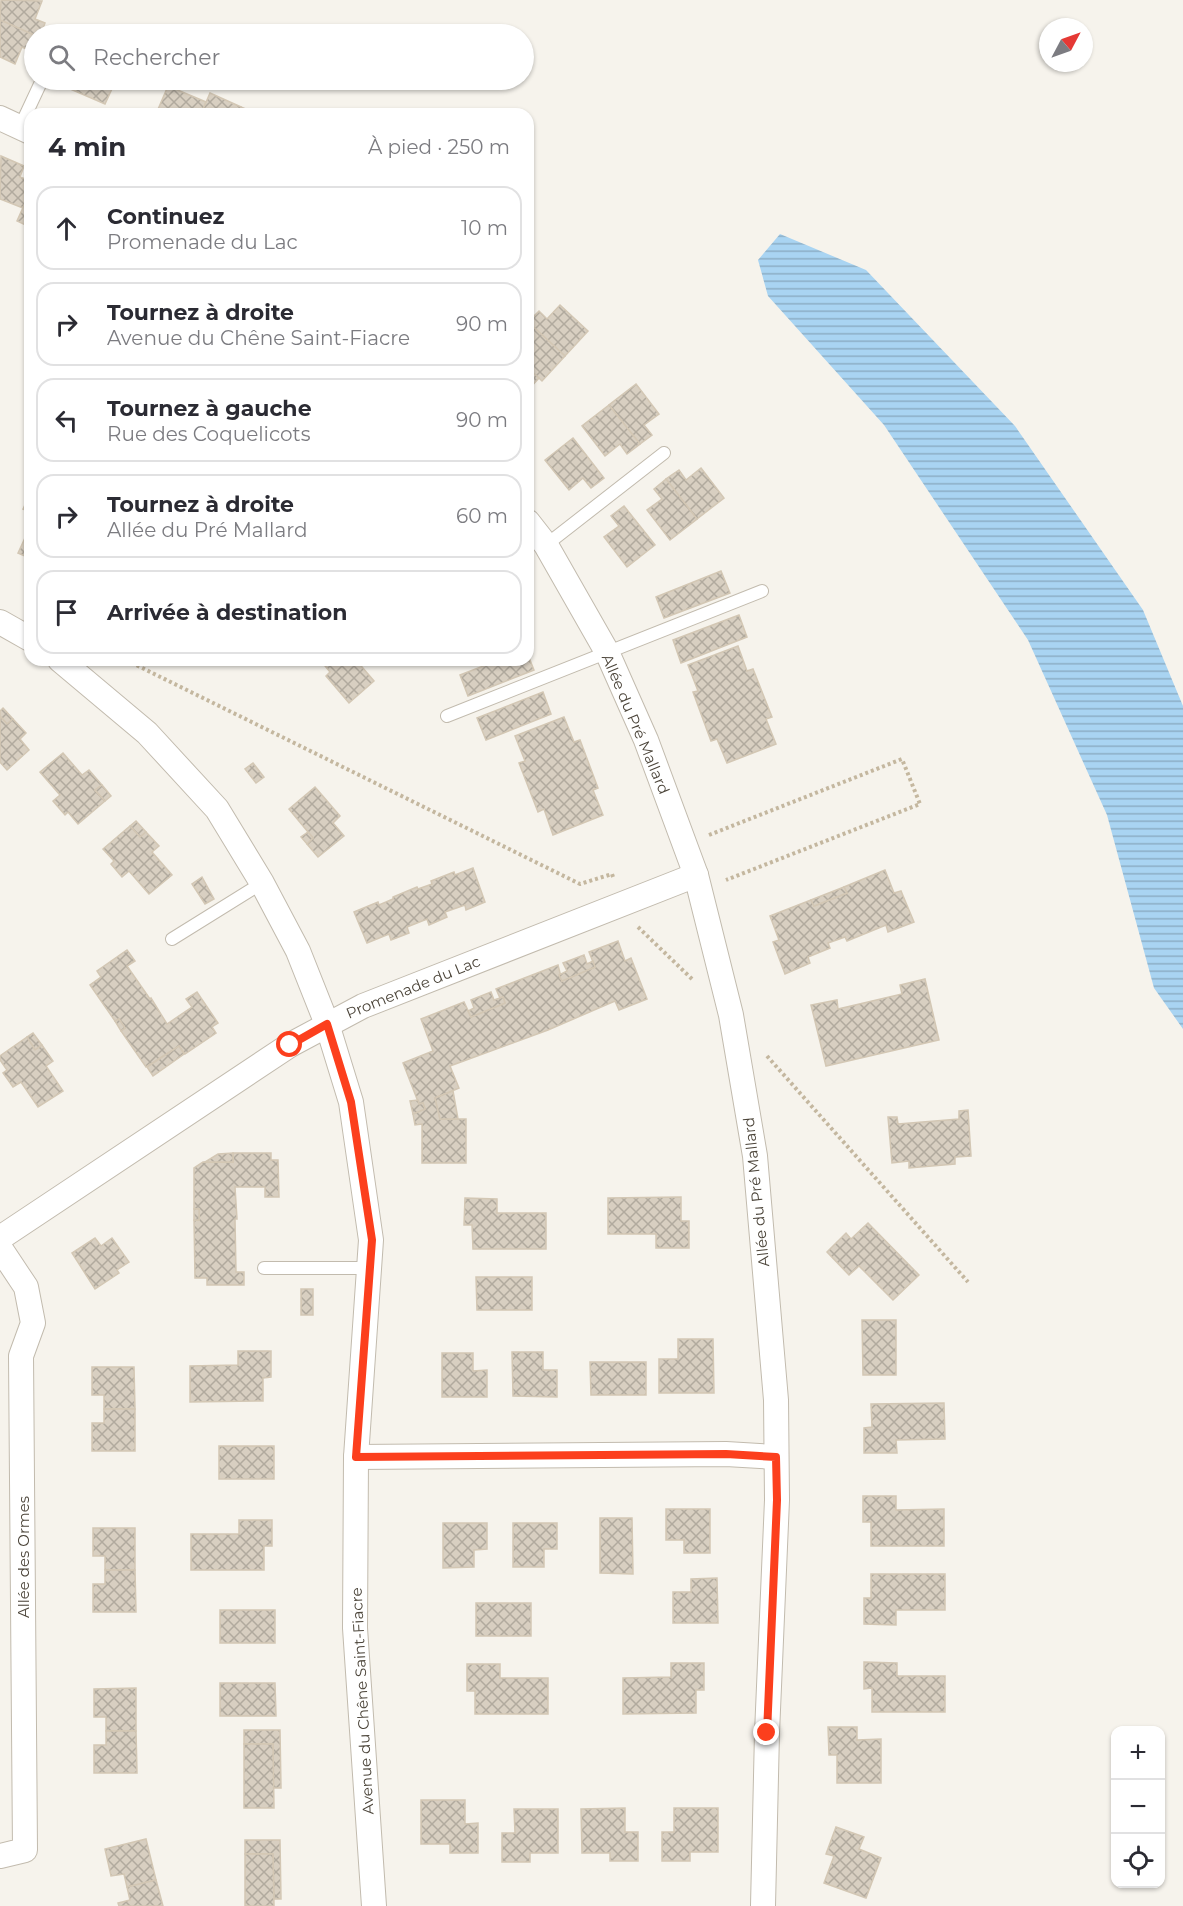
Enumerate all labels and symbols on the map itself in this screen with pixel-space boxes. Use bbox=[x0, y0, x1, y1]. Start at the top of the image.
north arrow bbox=[1039, 18, 1093, 72]
street label: Allée du Pré Mallard bbox=[598, 651, 674, 797]
street label: Promenade du Lac bbox=[343, 951, 483, 1023]
route start bbox=[276, 1031, 302, 1057]
street label: Allée du Pré Mallard bbox=[739, 1116, 773, 1268]
street label: Allée des Ormes bbox=[14, 1496, 33, 1618]
street label: Avenue du Chêne Saint-Fiacre bbox=[347, 1587, 377, 1815]
route end bbox=[753, 1719, 779, 1745]

